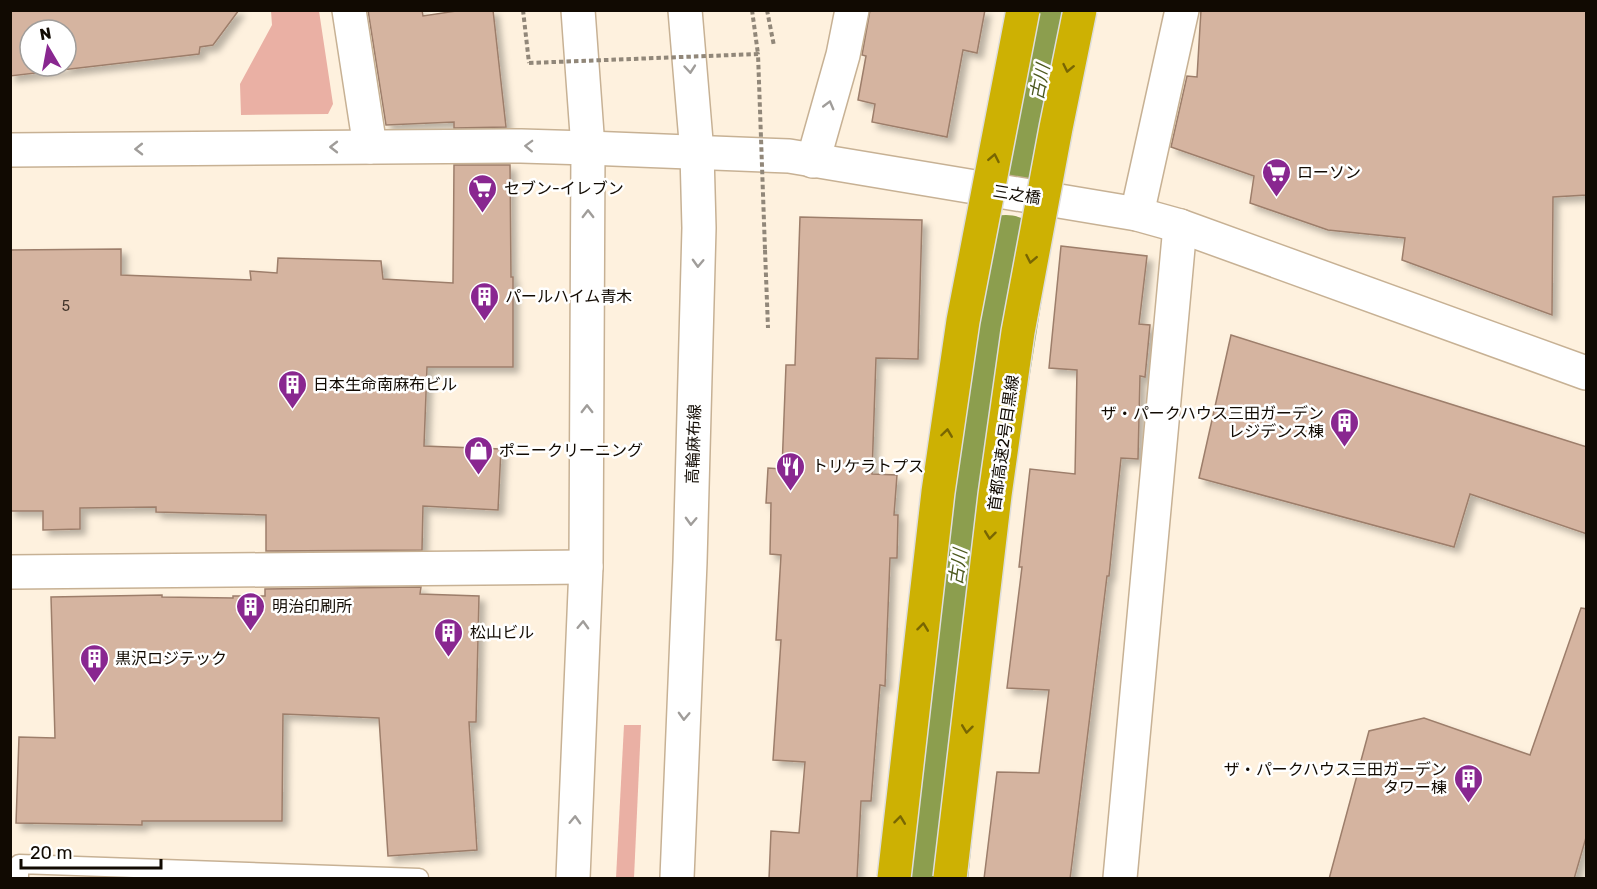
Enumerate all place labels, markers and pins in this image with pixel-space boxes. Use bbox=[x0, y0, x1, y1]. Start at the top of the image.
supermarket icon: ローソン bbox=[1260, 156, 1292, 198]
place label: ローソン bbox=[1297, 163, 1361, 182]
supermarket icon: セブン-イレブン bbox=[467, 172, 499, 214]
place label: セブン-イレブン bbox=[504, 179, 624, 198]
building icon: パールハイム青木 bbox=[468, 280, 500, 322]
place label: パールハイム青木 bbox=[505, 287, 632, 306]
building icon: 日本生命南麻布ビル bbox=[276, 368, 308, 410]
place label: 日本生命南麻布ビル bbox=[313, 375, 457, 394]
place label: ザ・パークハウス三田ガーデン レジデンス棟 bbox=[1101, 404, 1324, 441]
building icon: ザ・パークハウス三田ガーデン レジデンス棟 bbox=[1329, 406, 1361, 448]
shop icon: ポニークリーニング bbox=[462, 434, 494, 476]
place label: ポニークリーニング bbox=[499, 441, 643, 460]
restaurant icon: トリケラトプス bbox=[775, 450, 807, 492]
place label: トリケラトプス bbox=[812, 457, 924, 476]
building icon: 明治印刷所 bbox=[235, 590, 267, 632]
place label: 明治印刷所 bbox=[272, 597, 352, 616]
building icon: 松山ビル bbox=[433, 616, 465, 658]
place label: 松山ビル bbox=[470, 623, 534, 642]
building icon: 黒沢ロジテック bbox=[78, 642, 110, 684]
place label: 黒沢ロジテック bbox=[115, 649, 227, 668]
place label: ザ・パークハウス三田ガーデン タワー棟 bbox=[1224, 760, 1447, 797]
building icon: ザ・パークハウス三田ガーデン タワー棟 bbox=[1452, 762, 1484, 804]

